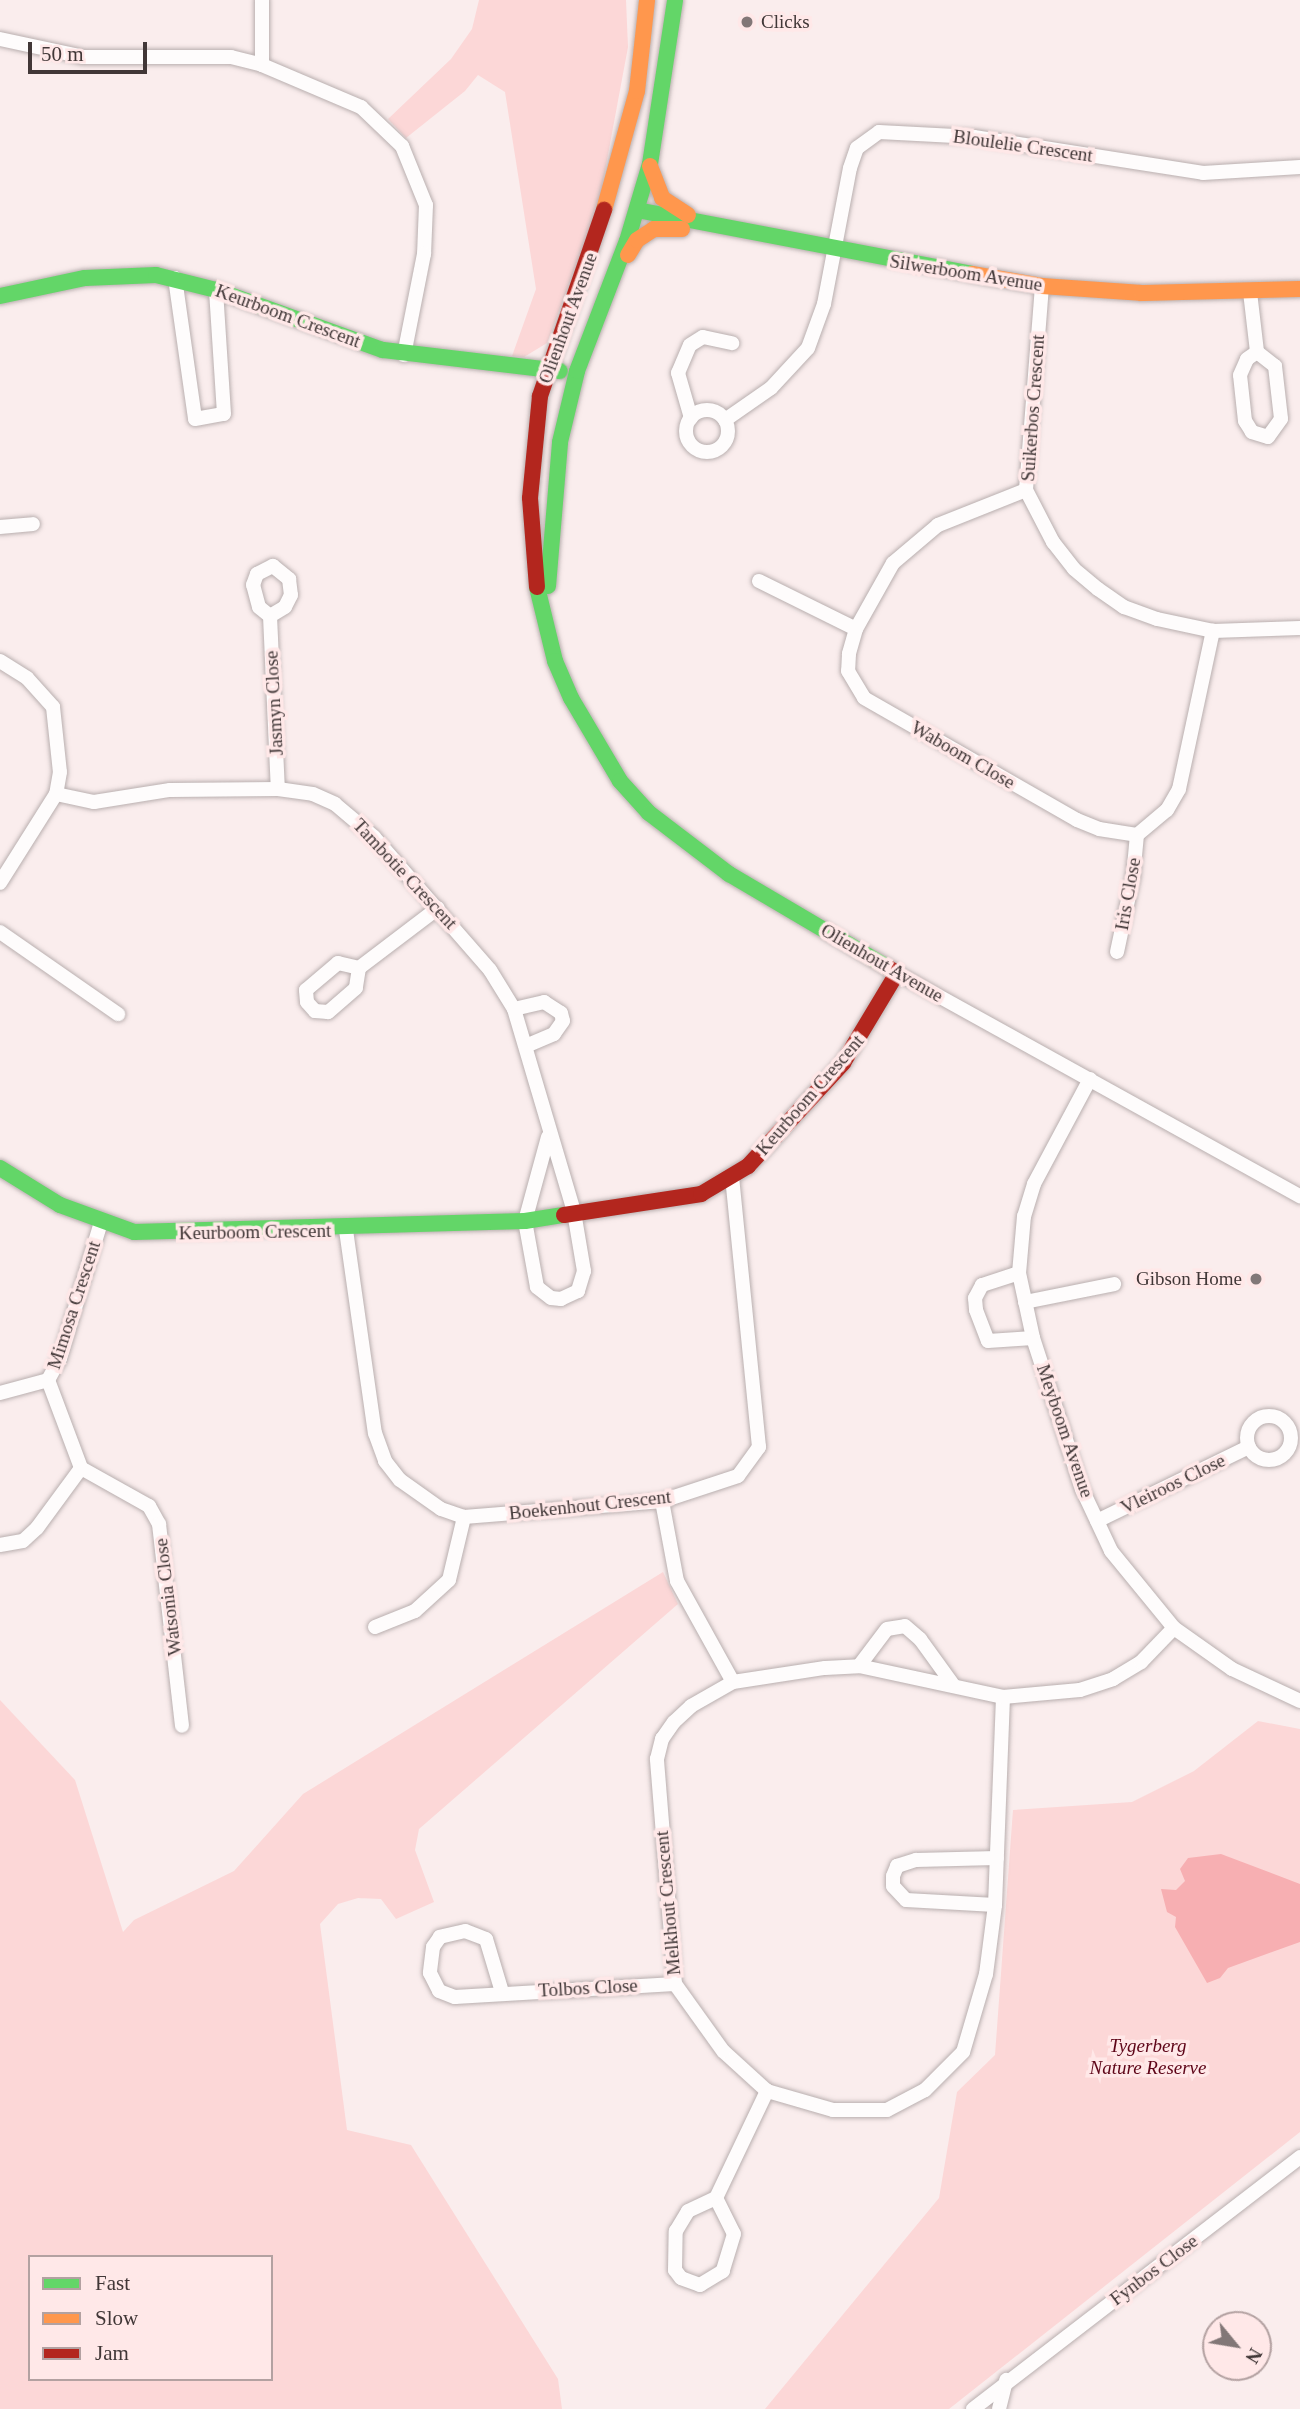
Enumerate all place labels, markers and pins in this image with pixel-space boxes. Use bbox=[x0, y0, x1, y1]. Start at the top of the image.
place label: Clicks bbox=[761, 11, 810, 33]
marker: Clicks bbox=[739, 14, 755, 30]
place label: Gibson Home bbox=[1136, 1268, 1242, 1290]
marker: Gibson Home bbox=[1248, 1271, 1264, 1287]

